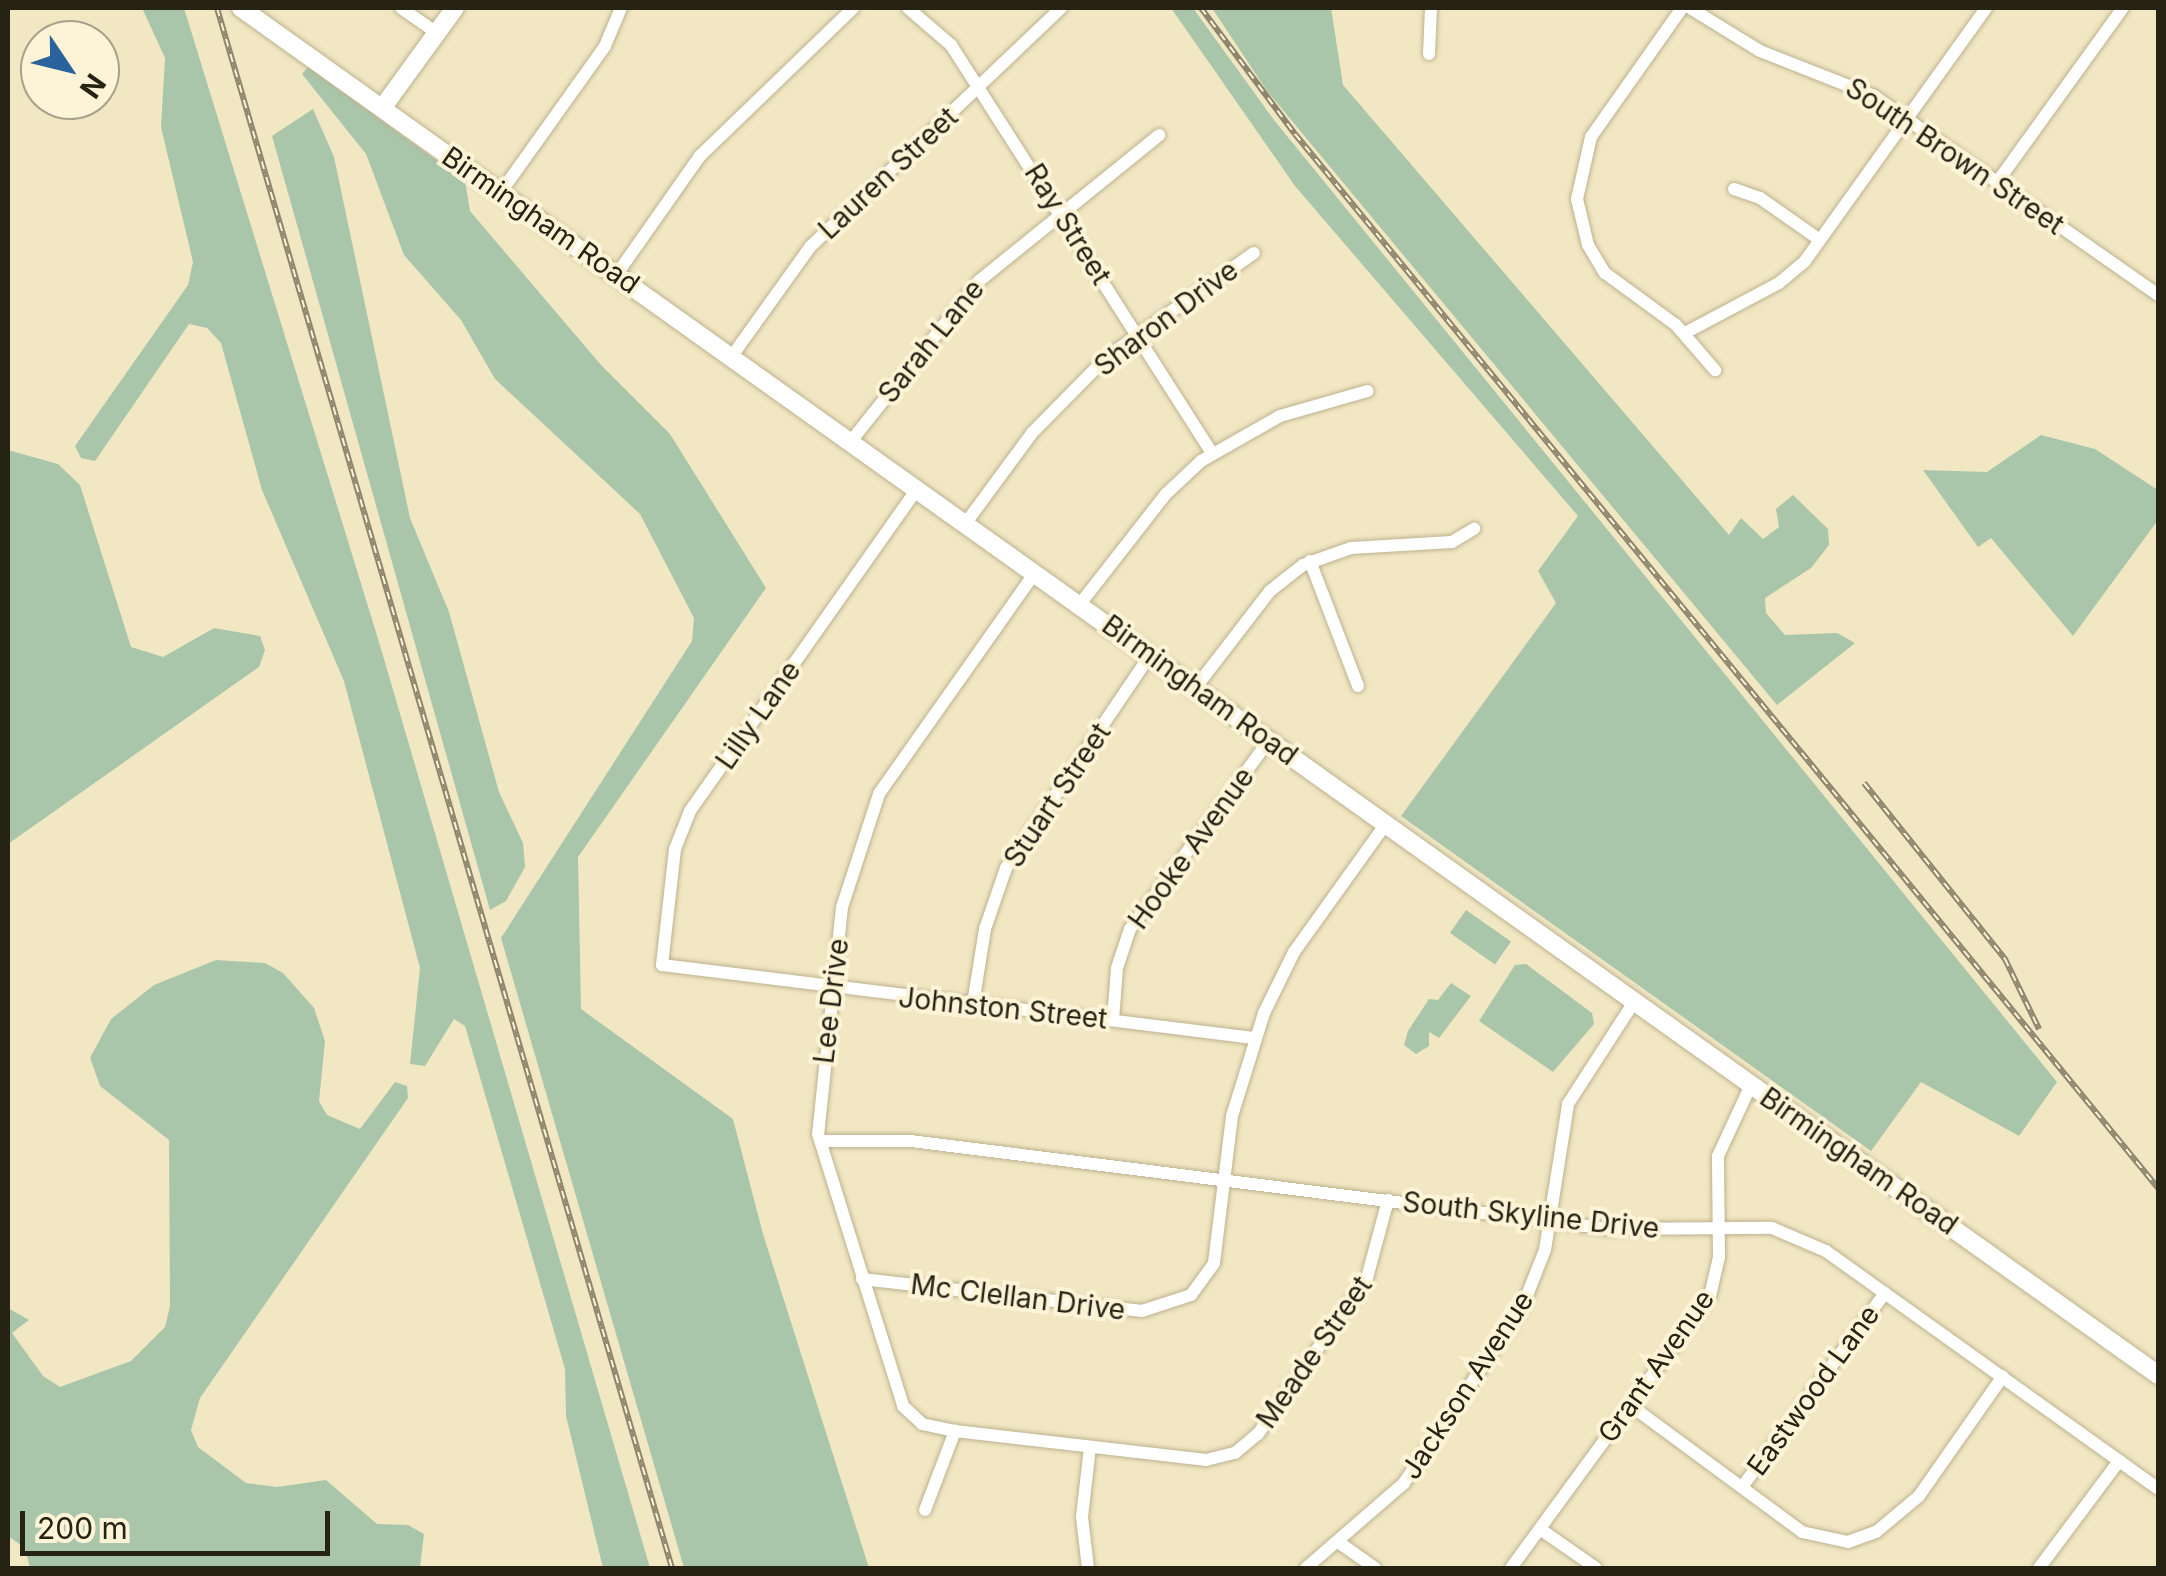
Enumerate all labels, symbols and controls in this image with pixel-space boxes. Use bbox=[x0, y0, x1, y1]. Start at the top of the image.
north arrow bbox=[20, 20, 120, 120]
text: N bbox=[73, 68, 113, 105]
street label: South Brown Street bbox=[1840, 71, 2070, 241]
street label: Lauren Street bbox=[811, 100, 965, 246]
street label: Birmingham Road bbox=[436, 139, 646, 301]
street label: Ray Street bbox=[1018, 158, 1118, 290]
street label: Sharon Drive bbox=[1088, 253, 1244, 383]
street label: Sarah Lane bbox=[871, 273, 991, 409]
street label: Birmingham Road bbox=[1096, 608, 1304, 772]
street label: Lilly Lane bbox=[709, 654, 807, 776]
street label: Stuart Street bbox=[997, 717, 1117, 873]
street label: Hooke Avenue bbox=[1121, 761, 1261, 935]
street label: Lee Drive bbox=[807, 937, 855, 1065]
street label: Johnston Street bbox=[897, 980, 1109, 1036]
street label: Birmingham Road bbox=[1754, 1080, 1964, 1242]
street label: South Skyline Drive bbox=[1401, 1185, 1661, 1245]
street label: Mc Clellan Drive bbox=[909, 1267, 1127, 1327]
street label: Meade Street bbox=[1249, 1269, 1379, 1435]
street label: Grant Avenue bbox=[1591, 1283, 1721, 1449]
street label: Jackson Avenue bbox=[1394, 1285, 1540, 1485]
street label: Eastwood Lane bbox=[1740, 1298, 1886, 1482]
scale bar bbox=[25, 1491, 335, 1553]
text: 200 m bbox=[37, 1510, 128, 1546]

